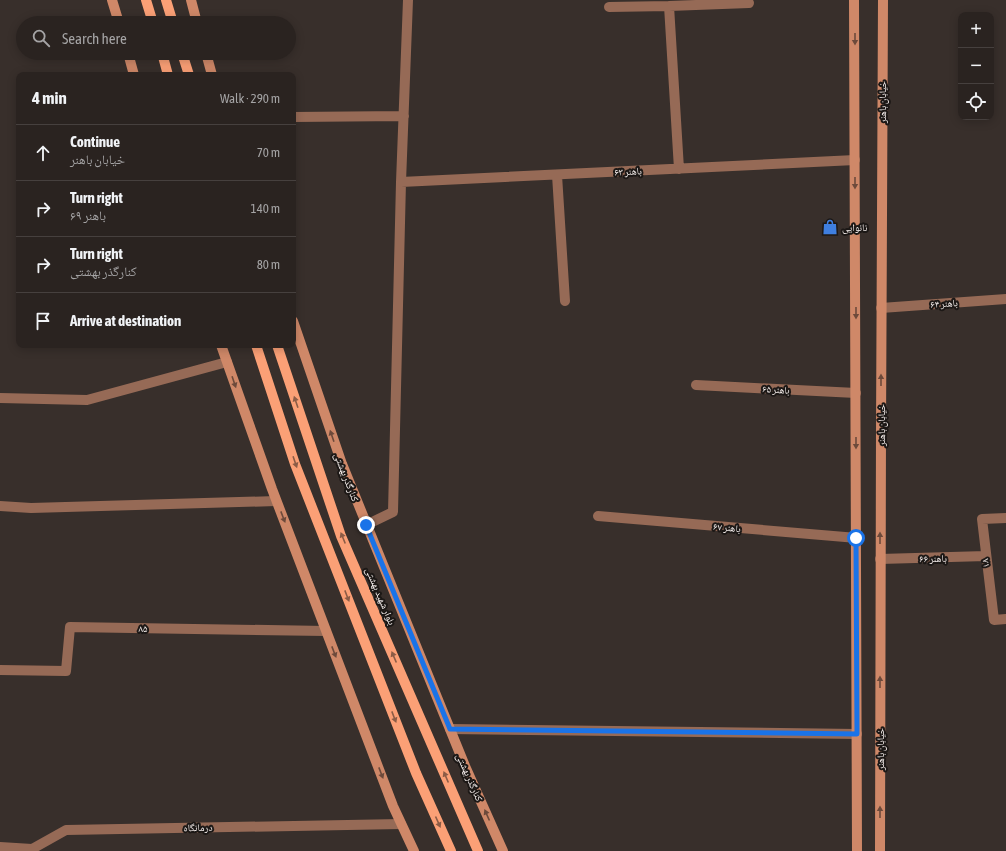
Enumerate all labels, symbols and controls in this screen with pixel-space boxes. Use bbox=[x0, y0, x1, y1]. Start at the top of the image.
map controls bbox=[958, 12, 994, 120]
button: + bbox=[958, 12, 994, 48]
search box bbox=[16, 16, 296, 60]
icon: search bbox=[30, 27, 52, 49]
text: Search here bbox=[62, 30, 127, 47]
one-way arrow bbox=[852, 33, 858, 46]
button: − bbox=[958, 48, 994, 84]
street label: خیابان باهنر bbox=[877, 80, 889, 124]
button: locate bbox=[958, 84, 994, 120]
text: 4 min bbox=[32, 88, 67, 108]
text: Walk · 290 m bbox=[220, 91, 280, 106]
text: Continue bbox=[70, 133, 120, 150]
icon: ahead bbox=[32, 142, 54, 164]
text: 70 m bbox=[257, 145, 280, 160]
text: خیابان باهنر bbox=[70, 152, 125, 167]
street label: باهنر ۶۳ bbox=[614, 165, 642, 178]
one-way arrow bbox=[852, 177, 858, 190]
text: Turn right bbox=[70, 189, 123, 206]
icon: right bbox=[32, 198, 54, 220]
text: 140 m bbox=[251, 201, 280, 216]
text: باهنر ۶۹ bbox=[70, 208, 106, 223]
shop icon: نانوایی bbox=[821, 218, 839, 236]
place label: نانوایی bbox=[842, 222, 868, 234]
text: Turn right bbox=[70, 245, 123, 262]
icon: right bbox=[32, 254, 54, 276]
text: 80 m bbox=[257, 257, 280, 272]
text: کنارگذر بهشتی bbox=[70, 264, 137, 279]
street label: باهنر ۶۴ bbox=[930, 297, 958, 310]
one-way arrow bbox=[853, 307, 859, 320]
icon: arrive bbox=[32, 310, 54, 332]
text: Arrive at destination bbox=[70, 312, 181, 329]
one-way arrow bbox=[878, 373, 884, 386]
one-way arrow bbox=[231, 376, 237, 388]
street label: باهنر ۶۵ bbox=[762, 383, 790, 396]
one-way arrow bbox=[293, 395, 299, 407]
street label: خیابان باهنر bbox=[876, 403, 888, 447]
one-way arrow bbox=[329, 429, 335, 441]
one-way arrow bbox=[853, 437, 859, 450]
street label: کنارگذر بهشتی bbox=[331, 451, 361, 503]
one-way arrow bbox=[292, 456, 298, 468]
one-way arrow bbox=[280, 512, 286, 524]
route end bbox=[357, 516, 375, 534]
street label: باهنر ۶۷ bbox=[713, 521, 741, 535]
route start bbox=[847, 529, 865, 547]
one-way arrow bbox=[877, 531, 883, 544]
one-way arrow bbox=[339, 532, 345, 544]
street label: باهنر ۶۶ bbox=[919, 553, 947, 565]
street label: ۷۱ bbox=[980, 558, 993, 568]
street label: بلوار شهید بهشتی bbox=[363, 566, 398, 627]
one-way arrow bbox=[345, 590, 351, 602]
street label: ۸۵ bbox=[138, 623, 148, 634]
one-way arrow bbox=[332, 646, 338, 658]
one-way arrow bbox=[391, 652, 397, 663]
one-way arrow bbox=[877, 675, 883, 688]
one-way arrow bbox=[392, 712, 398, 724]
street label: خیابان باهنر bbox=[875, 727, 887, 771]
street label: کنارگذر بهشتی bbox=[453, 752, 485, 803]
one-way arrow bbox=[378, 768, 384, 780]
one-way arrow bbox=[443, 771, 449, 782]
one-way arrow bbox=[877, 805, 883, 818]
one-way arrow bbox=[484, 810, 490, 821]
one-way arrow bbox=[435, 816, 441, 827]
street label: درمانگاه bbox=[183, 822, 213, 833]

